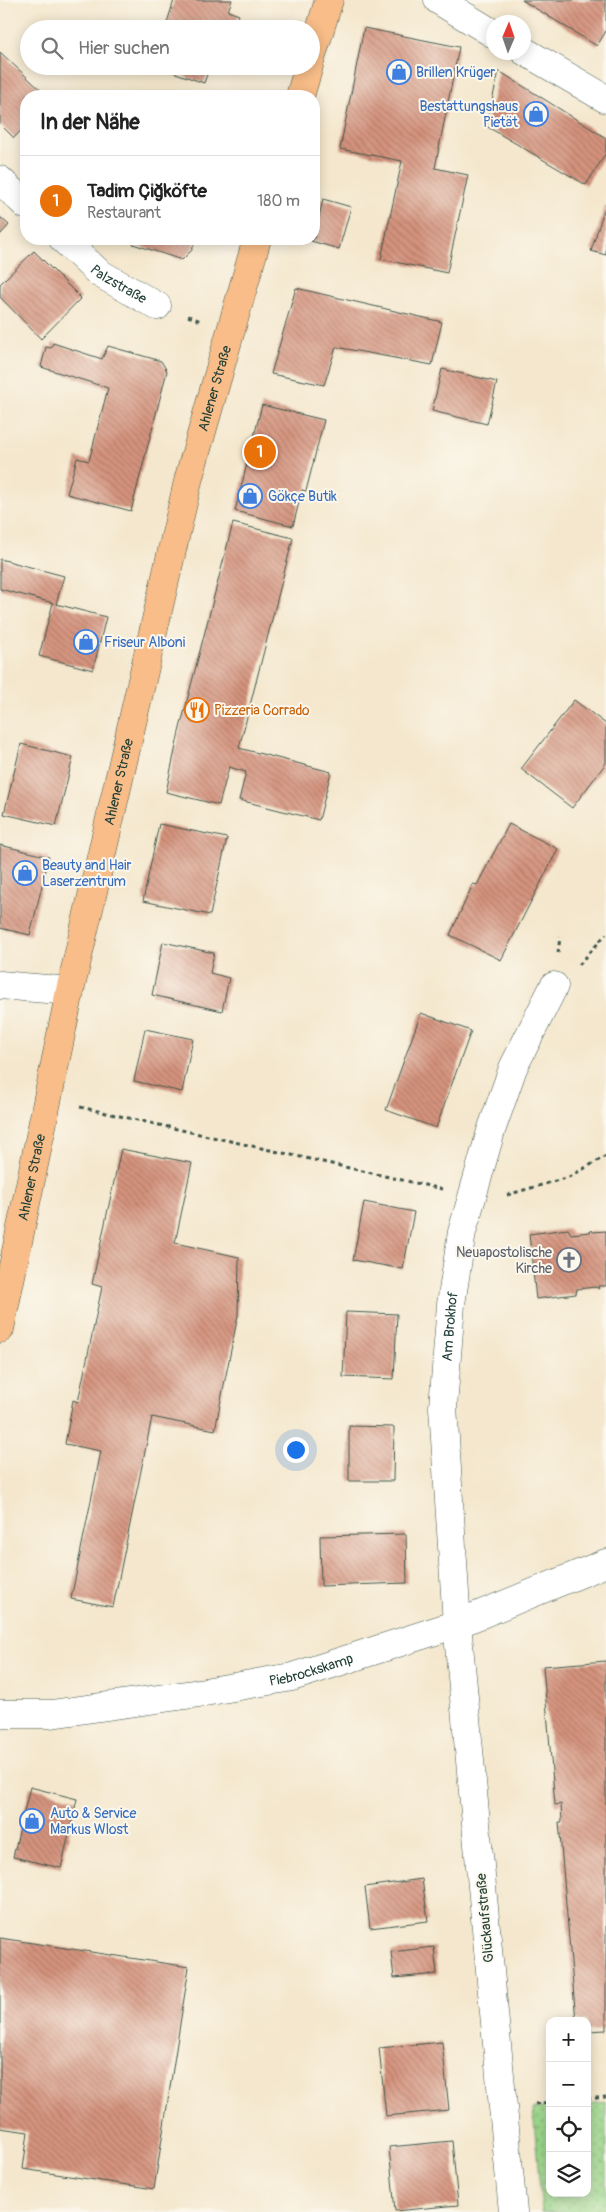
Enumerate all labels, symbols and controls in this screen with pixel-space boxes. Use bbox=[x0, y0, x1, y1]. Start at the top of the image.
north arrow bbox=[486, 15, 531, 60]
search box bbox=[20, 20, 320, 75]
icon: search bbox=[38, 34, 66, 62]
text: Hier suchen bbox=[78, 36, 170, 60]
shop icon: Brillen Krüger bbox=[386, 59, 412, 85]
place label: Brillen Krüger bbox=[416, 64, 495, 81]
place label: Bestattungshaus Pietät bbox=[420, 98, 519, 131]
shop icon: Bestattungshaus Pietät bbox=[523, 101, 549, 127]
text: In der Nähe bbox=[40, 109, 140, 136]
text: Tadim Çiğköfte bbox=[87, 179, 207, 203]
text: 1 bbox=[53, 191, 59, 211]
text: 180 m bbox=[257, 191, 300, 211]
text: Restaurant bbox=[87, 203, 161, 223]
street label: Palzstraße bbox=[87, 261, 150, 307]
street label: Ahlener Straße bbox=[194, 343, 235, 433]
pin: 1 bbox=[244, 433, 276, 471]
shop icon: Gökçe Butik bbox=[237, 483, 263, 509]
place label: Gökçe Butik bbox=[268, 488, 337, 505]
shop icon: Friseur Alboni bbox=[73, 629, 99, 655]
place label: Friseur Alboni bbox=[104, 634, 186, 651]
restaurant icon: Pizzeria Corrado bbox=[184, 697, 210, 723]
place label: Pizzeria Corrado bbox=[214, 702, 310, 719]
street label: Ahlener Straße bbox=[100, 737, 137, 827]
place label: Beauty and Hair Laserzentrum bbox=[42, 857, 132, 890]
shop icon: Beauty and Hair Laserzentrum bbox=[12, 860, 38, 886]
street label: Ahlener Straße bbox=[14, 1132, 49, 1222]
place label: Neuapostolische Kirche bbox=[456, 1244, 552, 1277]
church icon: Neuapostolische Kirche bbox=[556, 1247, 582, 1273]
street label: Am Brokhof bbox=[438, 1290, 461, 1362]
your location bbox=[283, 1437, 309, 1463]
street label: Piebrockskamp bbox=[268, 1649, 356, 1689]
place label: Auto & Service Markus Wlost bbox=[50, 1805, 137, 1838]
shop icon: Auto & Service Markus Wlost bbox=[19, 1808, 45, 1834]
street label: Glückaufstraße bbox=[473, 1873, 497, 1963]
map controls bbox=[546, 2017, 591, 2197]
button: + bbox=[546, 2017, 591, 2062]
button: − bbox=[546, 2062, 591, 2107]
button: locate bbox=[546, 2107, 591, 2152]
button: layers bbox=[546, 2152, 591, 2197]

